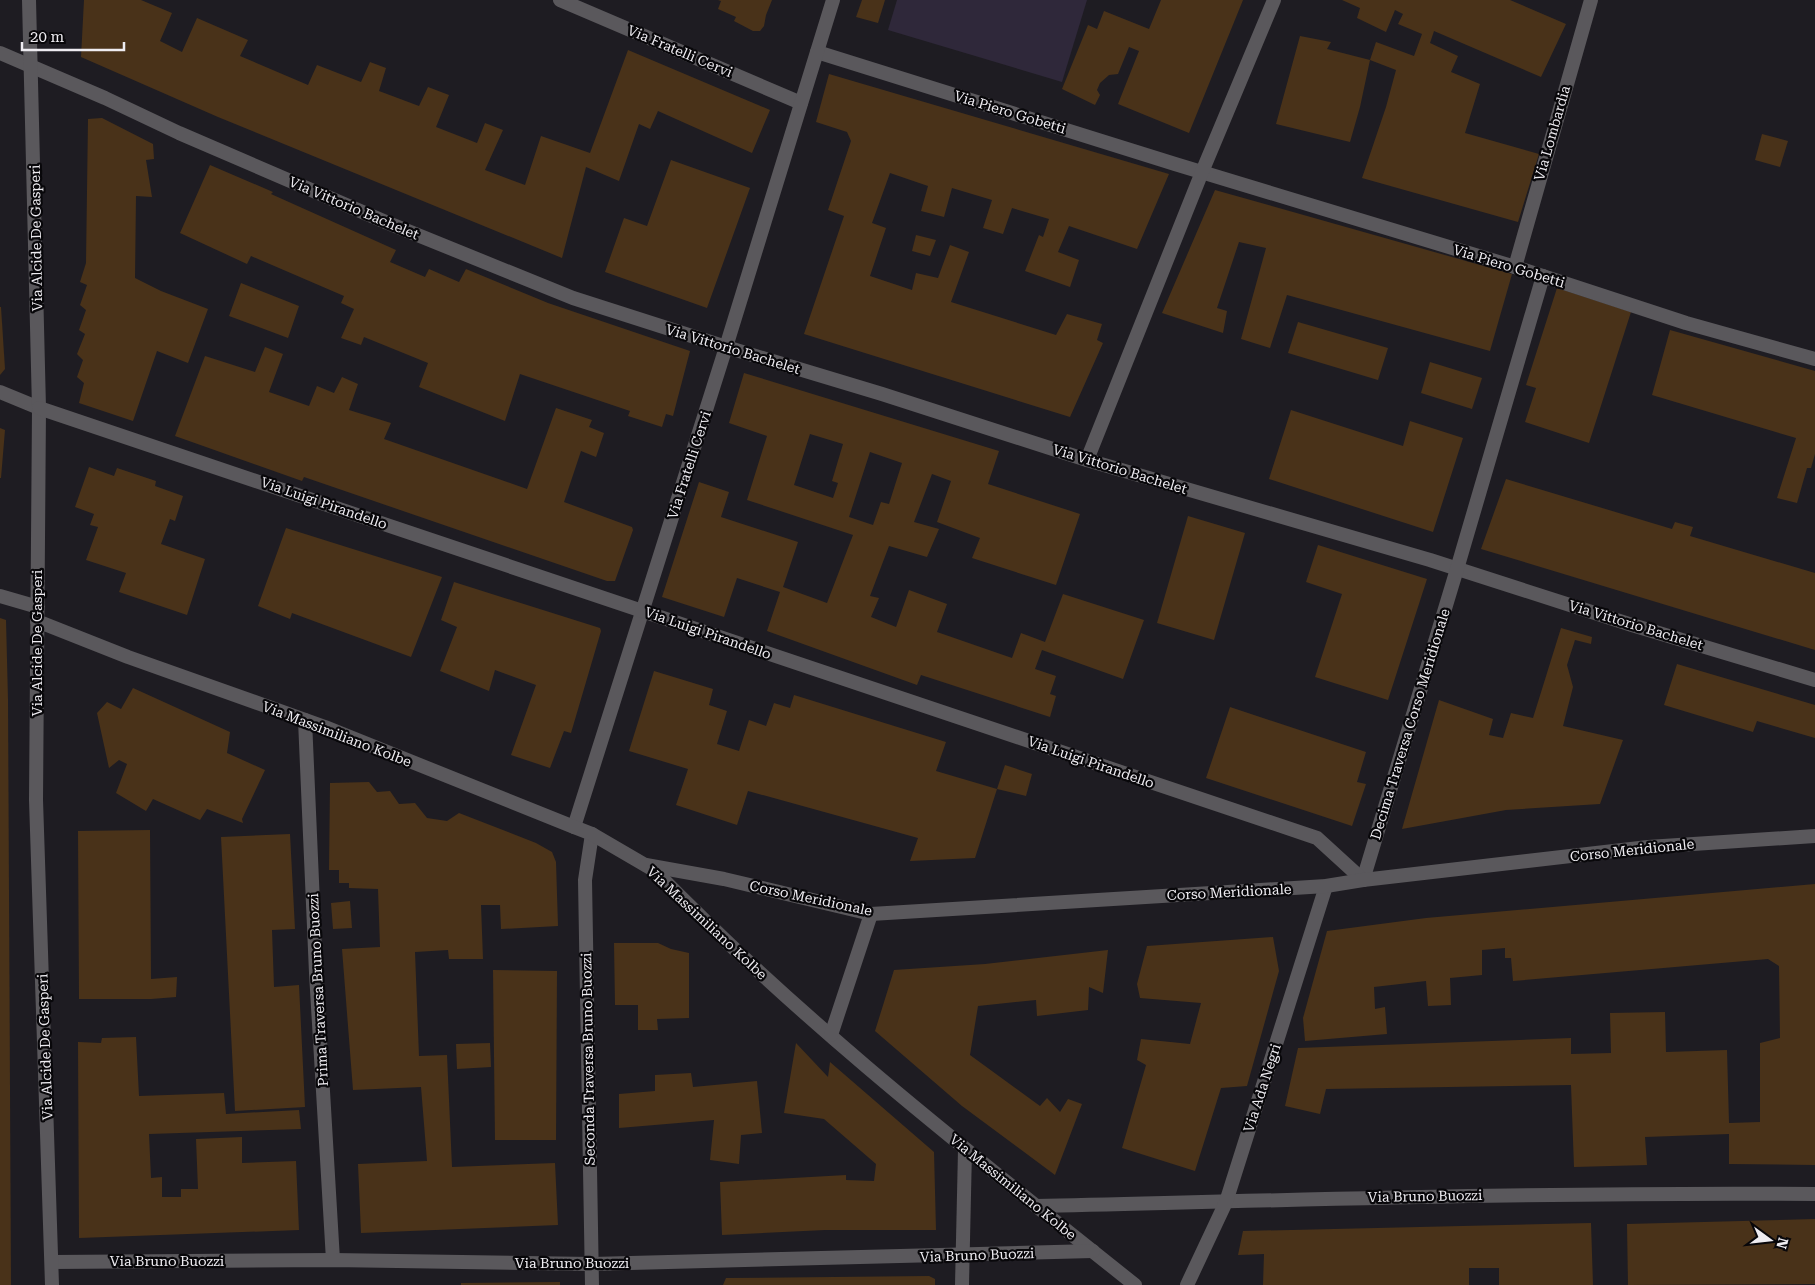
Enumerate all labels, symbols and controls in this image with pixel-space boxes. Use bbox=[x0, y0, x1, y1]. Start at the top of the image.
scale bar bbox=[22, 20, 125, 52]
street label: Via Fratelli Cervi bbox=[625, 22, 735, 81]
text: 20 m bbox=[30, 28, 65, 46]
street label: Via Lombardia bbox=[1531, 83, 1573, 183]
street label: Via Piero Gobetti bbox=[952, 87, 1068, 137]
street label: Via Alcide De Gasperi bbox=[27, 164, 45, 311]
street label: Via Vittorio Bachelet bbox=[287, 173, 421, 243]
street label: Via Piero Gobetti bbox=[1451, 241, 1567, 291]
street label: Via Vittorio Bachelet bbox=[664, 321, 802, 377]
street label: Via Fratelli Cervi bbox=[664, 409, 714, 521]
street label: Via Vittorio Bachelet bbox=[1051, 441, 1189, 497]
street label: Via Luigi Pirandello bbox=[259, 474, 389, 532]
street label: Via Alcide De Gasperi bbox=[29, 569, 45, 716]
street label: Via Vittorio Bachelet bbox=[1567, 597, 1705, 653]
street label: Via Luigi Pirandello bbox=[643, 604, 773, 662]
street label: Decima Traversa Corso Meridionale bbox=[1367, 606, 1453, 841]
street label: Via Massimiliano Kolbe bbox=[260, 698, 414, 770]
street label: Via Luigi Pirandello bbox=[1026, 733, 1156, 791]
street label: Corso Meridionale bbox=[1569, 835, 1695, 864]
street label: Via Massimiliano Kolbe bbox=[644, 863, 771, 983]
street label: Corso Meridionale bbox=[748, 877, 874, 919]
street label: Corso Meridionale bbox=[1166, 881, 1292, 903]
street label: Prima Traversa Bruno Buozzi bbox=[305, 892, 331, 1087]
street label: Seconda Traversa Bruno Buozzi bbox=[578, 952, 598, 1165]
street label: Via Alcide De Gasperi bbox=[34, 973, 56, 1121]
street label: Via Ada Negri bbox=[1240, 1041, 1284, 1134]
street label: Via Massimiliano Kolbe bbox=[946, 1131, 1080, 1243]
street label: Via Bruno Buozzi bbox=[1368, 1187, 1483, 1205]
north arrow bbox=[1745, 1215, 1795, 1265]
text: N bbox=[1773, 1236, 1792, 1251]
street label: Via Bruno Buozzi bbox=[919, 1245, 1035, 1265]
street label: Via Bruno Buozzi bbox=[110, 1253, 225, 1269]
street label: Via Bruno Buozzi bbox=[515, 1255, 630, 1271]

